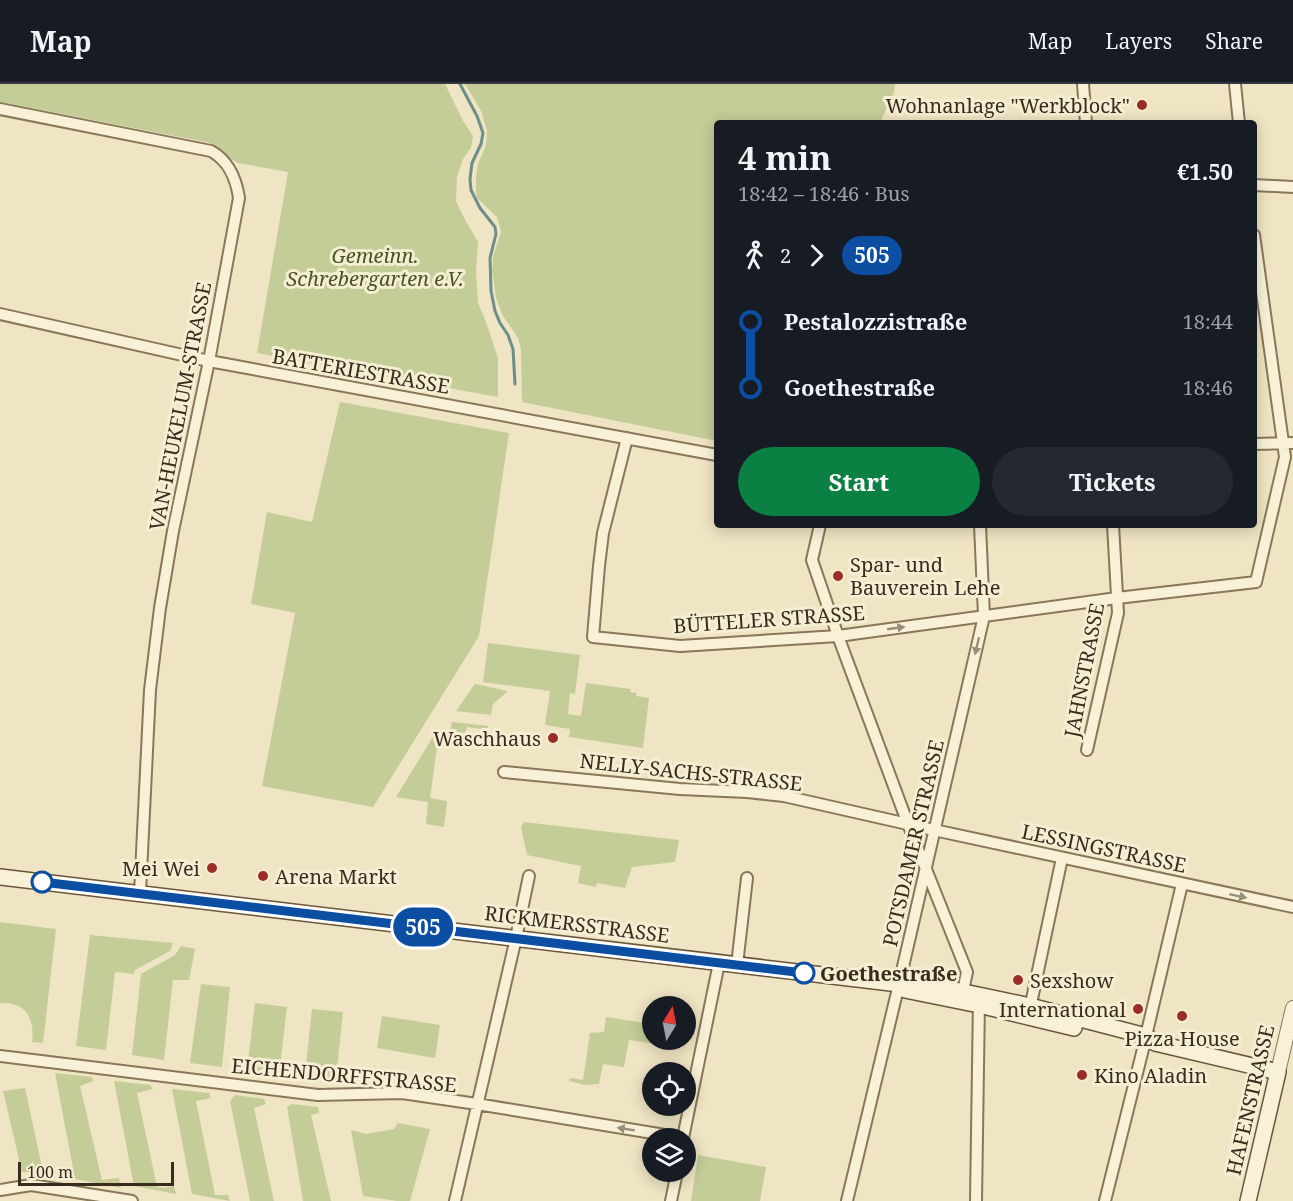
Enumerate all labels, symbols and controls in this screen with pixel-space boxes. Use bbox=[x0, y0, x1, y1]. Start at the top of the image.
text: Map bbox=[30, 22, 92, 60]
text: Map bbox=[1028, 27, 1072, 55]
text: Layers bbox=[1105, 27, 1172, 55]
text: Share bbox=[1205, 27, 1263, 55]
place label: Wohnanlage "Werkblock" bbox=[885, 92, 1130, 119]
marker: Wohnanlage "Werkblock" bbox=[1135, 98, 1149, 112]
text: 4 min bbox=[738, 135, 831, 180]
text: €1.50 bbox=[1177, 156, 1233, 186]
text: 18:42 – 18:46 · Bus bbox=[738, 180, 909, 207]
icon: walk bbox=[738, 239, 771, 272]
icon: forward bbox=[800, 239, 833, 272]
text: 505 bbox=[854, 241, 890, 269]
park label: Gemeinn. Schrebergarten e.V. bbox=[286, 242, 464, 292]
text: 2 bbox=[780, 242, 791, 269]
street label: VAN-HEUKELUM-STRASSE bbox=[143, 279, 217, 533]
text: Pestalozzistraße bbox=[784, 306, 967, 336]
text: 18:44 bbox=[1183, 308, 1233, 335]
street label: BATTERIESTRASSE bbox=[270, 342, 452, 400]
text: Goethestraße bbox=[784, 372, 935, 402]
text: 18:46 bbox=[1183, 374, 1233, 401]
button: Start bbox=[738, 447, 980, 516]
button: Tickets bbox=[992, 447, 1233, 516]
place label: Spar- und Bauverein Lehe bbox=[850, 551, 1001, 601]
marker: Spar- und Bauverein Lehe bbox=[831, 569, 845, 583]
street label: BÜTTELER STRASSE bbox=[672, 599, 866, 639]
street label: JAHNSTRASSE bbox=[1058, 600, 1110, 741]
one-way arrow bbox=[886, 623, 905, 633]
one-way arrow bbox=[972, 636, 982, 655]
place label: Waschhaus bbox=[433, 725, 541, 752]
marker: Waschhaus bbox=[546, 731, 560, 745]
street label: POTSDAMER STRASSE bbox=[876, 737, 950, 949]
street label: NELLY-SACHS-STRASSE bbox=[578, 747, 804, 797]
street label: LESSINGSTRASSE bbox=[1019, 817, 1189, 879]
place label: Mei Wei bbox=[122, 855, 201, 882]
marker: Mei Wei bbox=[205, 861, 219, 875]
place label: Arena Markt bbox=[275, 863, 397, 890]
marker: Arena Markt bbox=[256, 869, 270, 883]
unlabelled marker bbox=[31, 871, 53, 893]
one-way arrow bbox=[1228, 891, 1247, 901]
street label: RICKMERSSTRASSE bbox=[483, 899, 671, 949]
line badge: 505 bbox=[388, 908, 458, 946]
text: 505 bbox=[405, 913, 441, 941]
place label: Goethestraße bbox=[820, 960, 957, 987]
marker: Goethestraße bbox=[793, 962, 815, 984]
place label: Sexshow bbox=[1030, 967, 1114, 994]
marker: Sexshow bbox=[1011, 973, 1025, 987]
north arrow bbox=[642, 996, 696, 1050]
map controls bbox=[642, 996, 696, 1182]
place label: International bbox=[999, 996, 1126, 1023]
marker: International bbox=[1131, 1002, 1145, 1016]
marker: Pizza House bbox=[1175, 1009, 1189, 1023]
street label: HAFENSTRASSE bbox=[1220, 1022, 1280, 1178]
place label: Pizza House bbox=[1124, 1025, 1240, 1052]
street label: EICHENDORFFSTRASSE bbox=[230, 1052, 458, 1098]
button: locate bbox=[642, 1062, 696, 1116]
place label: Kino Aladin bbox=[1094, 1062, 1207, 1089]
marker: Kino Aladin bbox=[1075, 1068, 1089, 1082]
one-way arrow bbox=[616, 1124, 635, 1133]
button: layers bbox=[642, 1128, 696, 1182]
scale bar bbox=[18, 1159, 174, 1186]
text: 100 m bbox=[27, 1161, 73, 1183]

